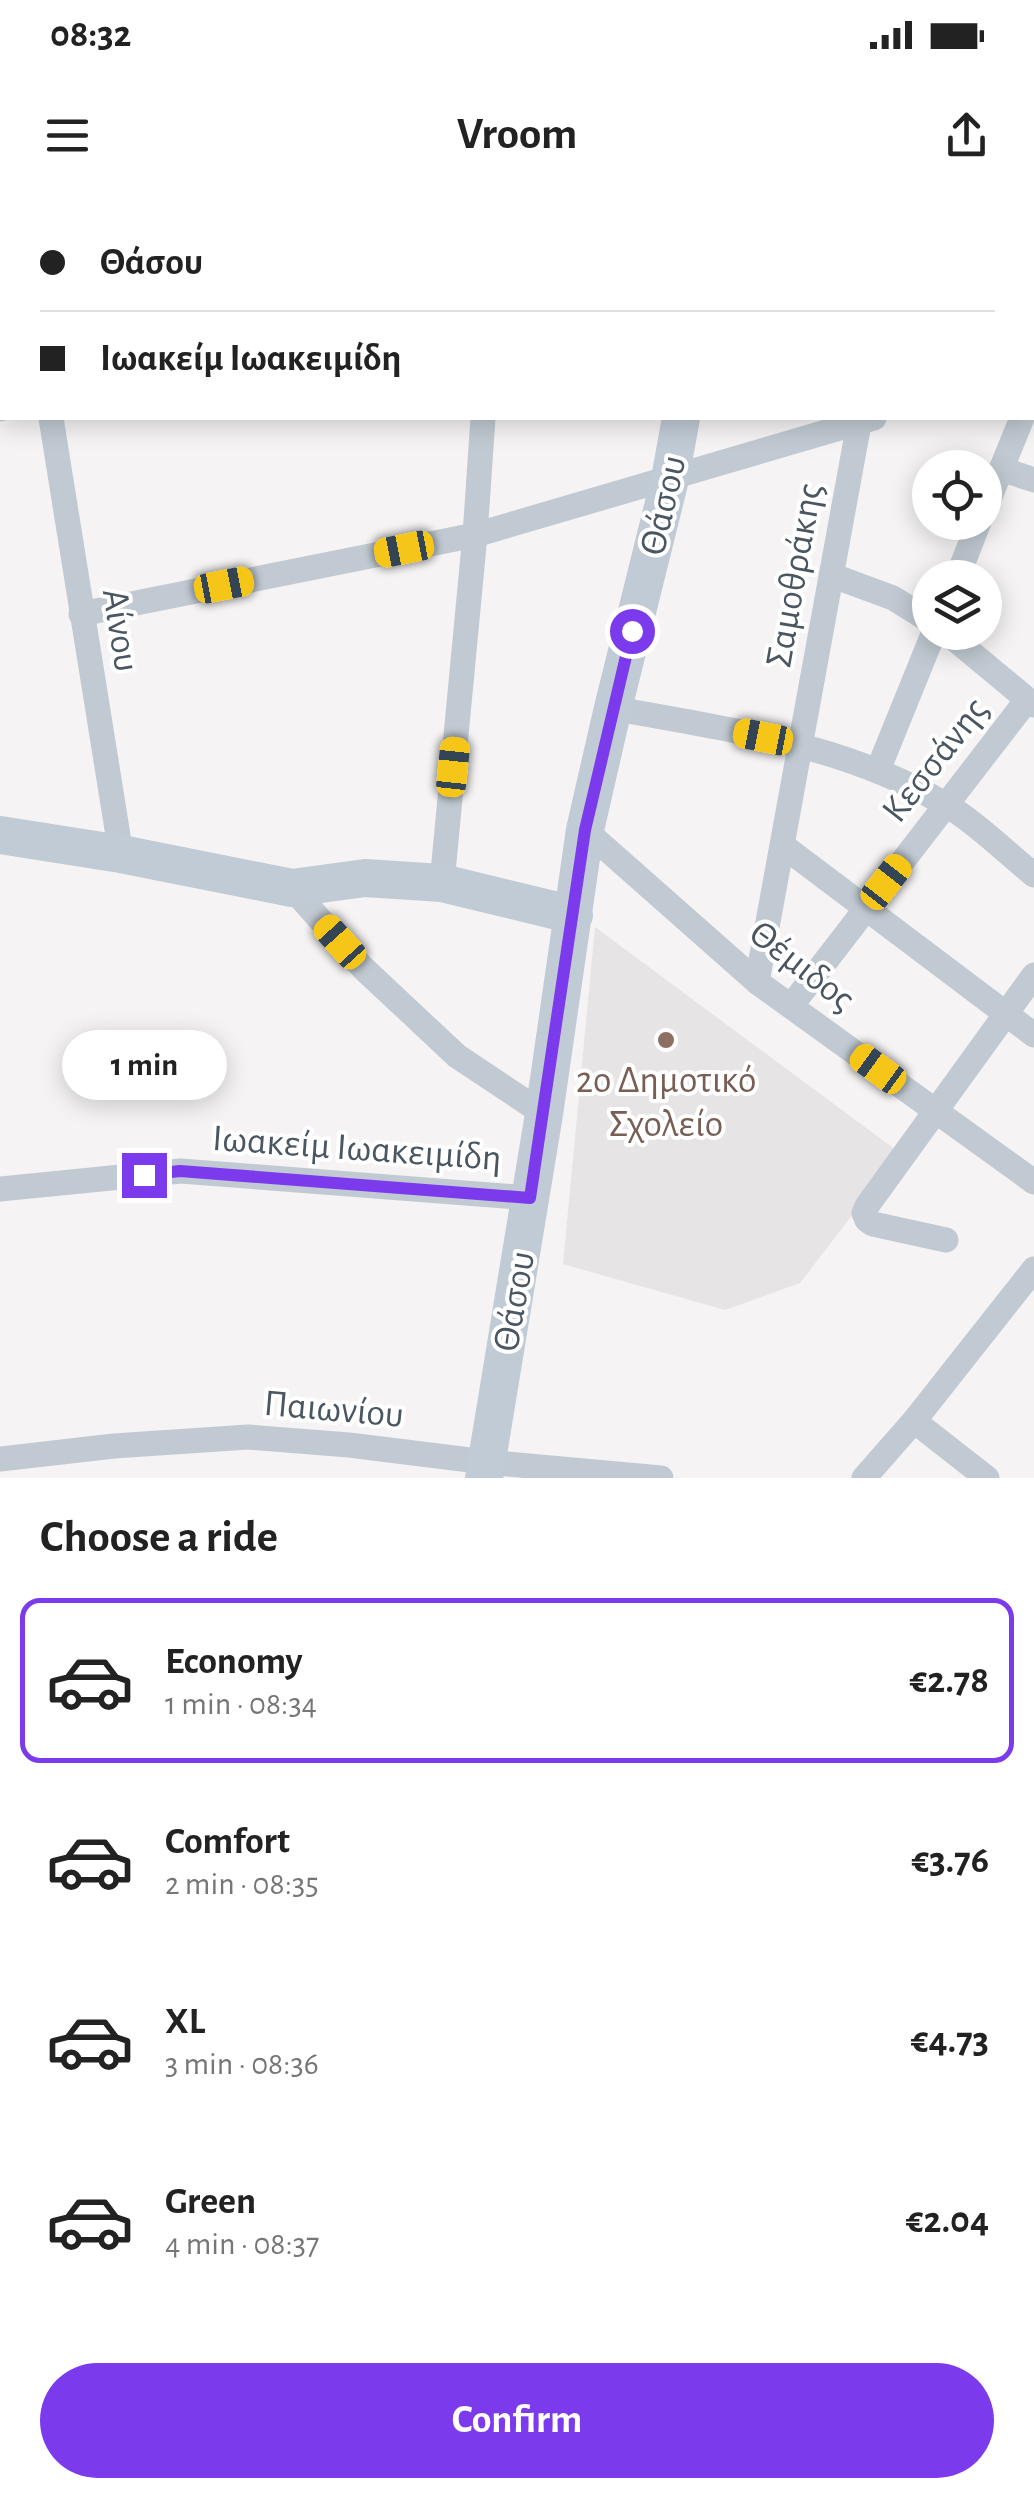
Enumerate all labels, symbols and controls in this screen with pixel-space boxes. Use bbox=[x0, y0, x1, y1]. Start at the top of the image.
text: 08:32 bbox=[50, 16, 132, 54]
icon: menu bbox=[40, 108, 95, 163]
icon: share bbox=[939, 108, 994, 163]
text: Vroom bbox=[457, 112, 577, 157]
text: Θάσου bbox=[100, 244, 203, 282]
text: Ιωακείμ Ιωακειμίδη bbox=[100, 340, 401, 378]
map controls bbox=[912, 450, 1002, 650]
button: locate bbox=[912, 450, 1002, 540]
street label: Θάσου bbox=[634, 452, 694, 559]
street label: Σαμοθράκης bbox=[760, 480, 830, 670]
car bbox=[372, 529, 436, 569]
button: layers bbox=[912, 560, 1002, 650]
car bbox=[192, 565, 256, 605]
street label: Αίνου bbox=[95, 586, 145, 675]
route start bbox=[610, 609, 655, 654]
street label: Κεσσάνης bbox=[876, 691, 996, 830]
car bbox=[731, 717, 795, 757]
car bbox=[435, 736, 471, 798]
car bbox=[856, 849, 916, 915]
car bbox=[309, 910, 371, 974]
street label: Θέμιδος bbox=[742, 914, 861, 1019]
marker: 2ο Δημοτικό Σχολείο bbox=[655, 1029, 677, 1051]
callout: 1 min bbox=[62, 1030, 226, 1100]
car bbox=[845, 1039, 911, 1099]
text: 1 min bbox=[111, 1049, 178, 1081]
place label: 2ο Δημοτικό Σχολείο bbox=[576, 1062, 756, 1144]
street label: Ιωακείμ Ιωακειμίδη bbox=[211, 1120, 503, 1178]
route end bbox=[122, 1153, 167, 1198]
street label: Θάσου bbox=[487, 1248, 542, 1354]
street label: Παιωνίου bbox=[262, 1385, 405, 1435]
text: Choose a ride bbox=[40, 1515, 278, 1560]
icon: car bbox=[45, 1636, 135, 1726]
text: Economy bbox=[165, 1643, 303, 1681]
text: €2.78 bbox=[910, 1662, 989, 1700]
text: 1 min · 08:34 bbox=[165, 1688, 317, 1720]
icon: car bbox=[45, 1816, 135, 1906]
text: Comfort bbox=[165, 1823, 290, 1861]
text: €3.76 bbox=[911, 1842, 989, 1880]
text: 2 min · 08:35 bbox=[165, 1868, 319, 1900]
icon: car bbox=[45, 1996, 135, 2086]
text: XL bbox=[165, 2003, 205, 2041]
text: €4.73 bbox=[911, 2022, 989, 2060]
text: 3 min · 08:36 bbox=[165, 2048, 319, 2080]
icon: car bbox=[45, 2176, 135, 2266]
text: Green bbox=[165, 2183, 256, 2221]
text: €2.04 bbox=[906, 2202, 989, 2240]
text: 4 min · 08:37 bbox=[165, 2228, 319, 2260]
button: Confirm bbox=[40, 2363, 994, 2478]

